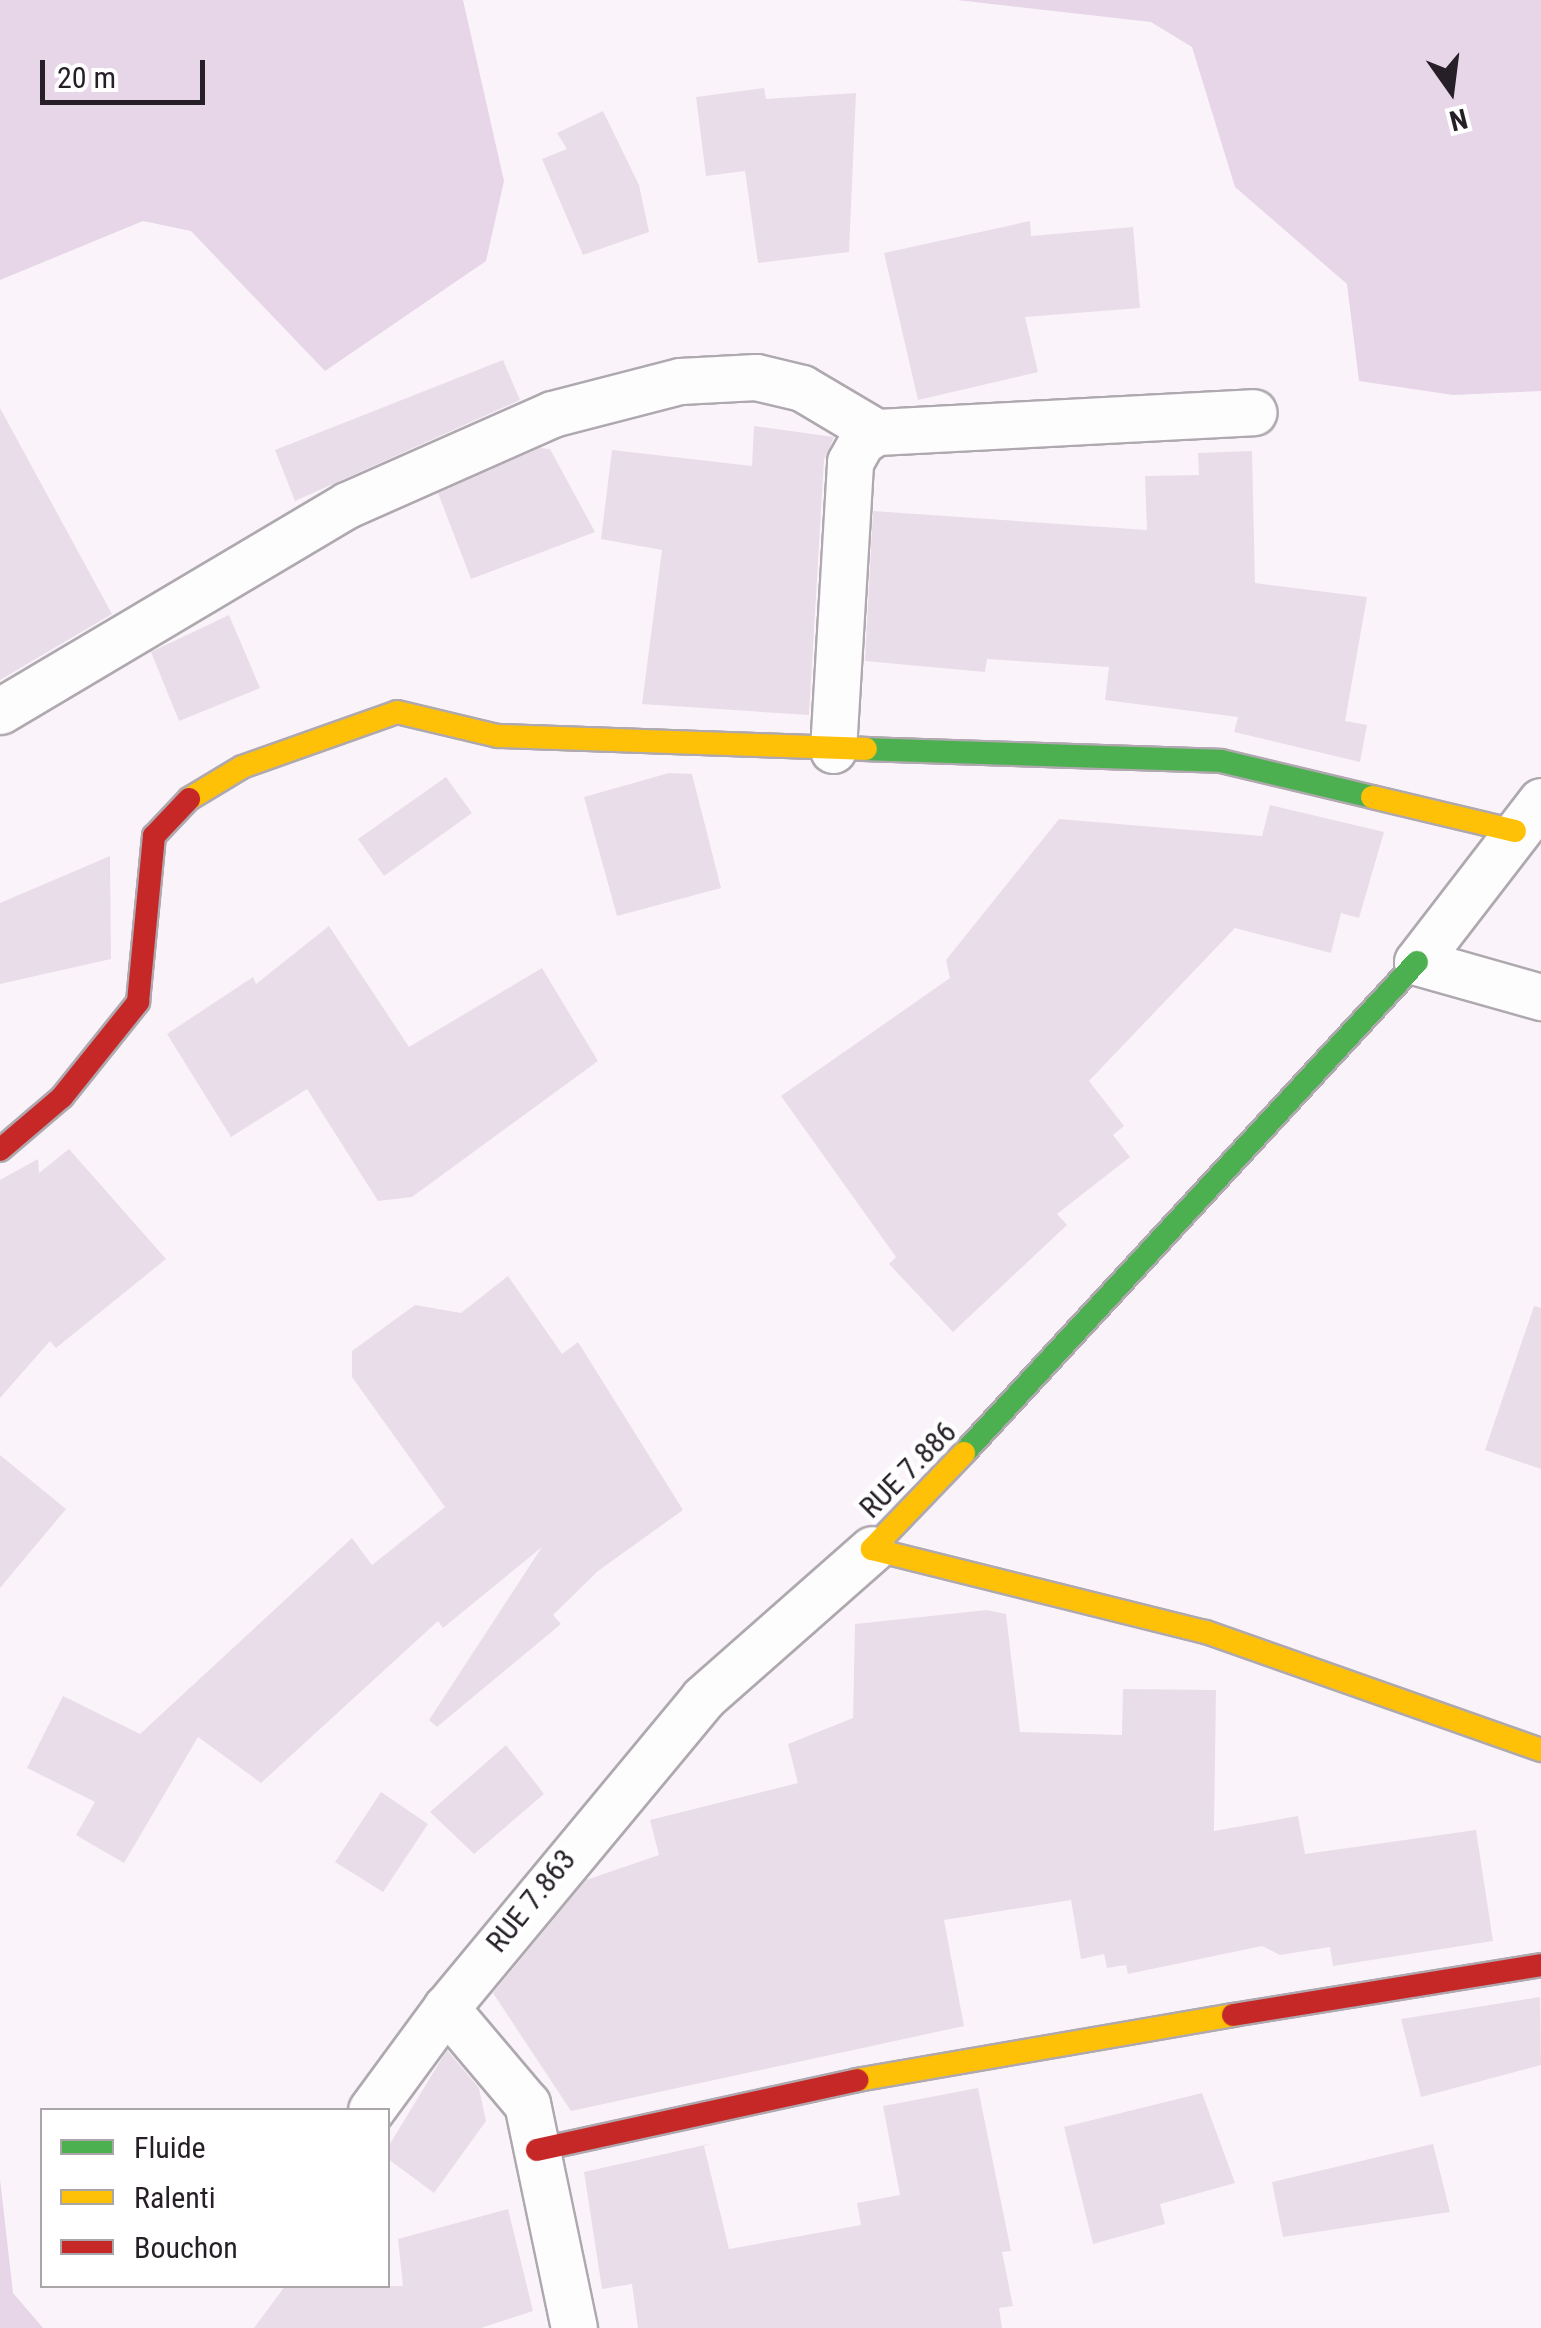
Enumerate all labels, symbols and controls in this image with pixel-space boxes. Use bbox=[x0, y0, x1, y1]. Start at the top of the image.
scale bar bbox=[45, 40, 210, 102]
north arrow bbox=[1401, 40, 1501, 140]
text: 20 m bbox=[57, 60, 116, 95]
text: N bbox=[1446, 102, 1471, 138]
street label: RUE 7.886 bbox=[852, 1414, 964, 1526]
street label: RUE 7.863 bbox=[479, 1842, 583, 1960]
legend bbox=[40, 2108, 390, 2288]
text: Fluide bbox=[134, 2130, 206, 2165]
text: Ralenti bbox=[134, 2180, 216, 2215]
text: Bouchon bbox=[134, 2230, 238, 2265]

